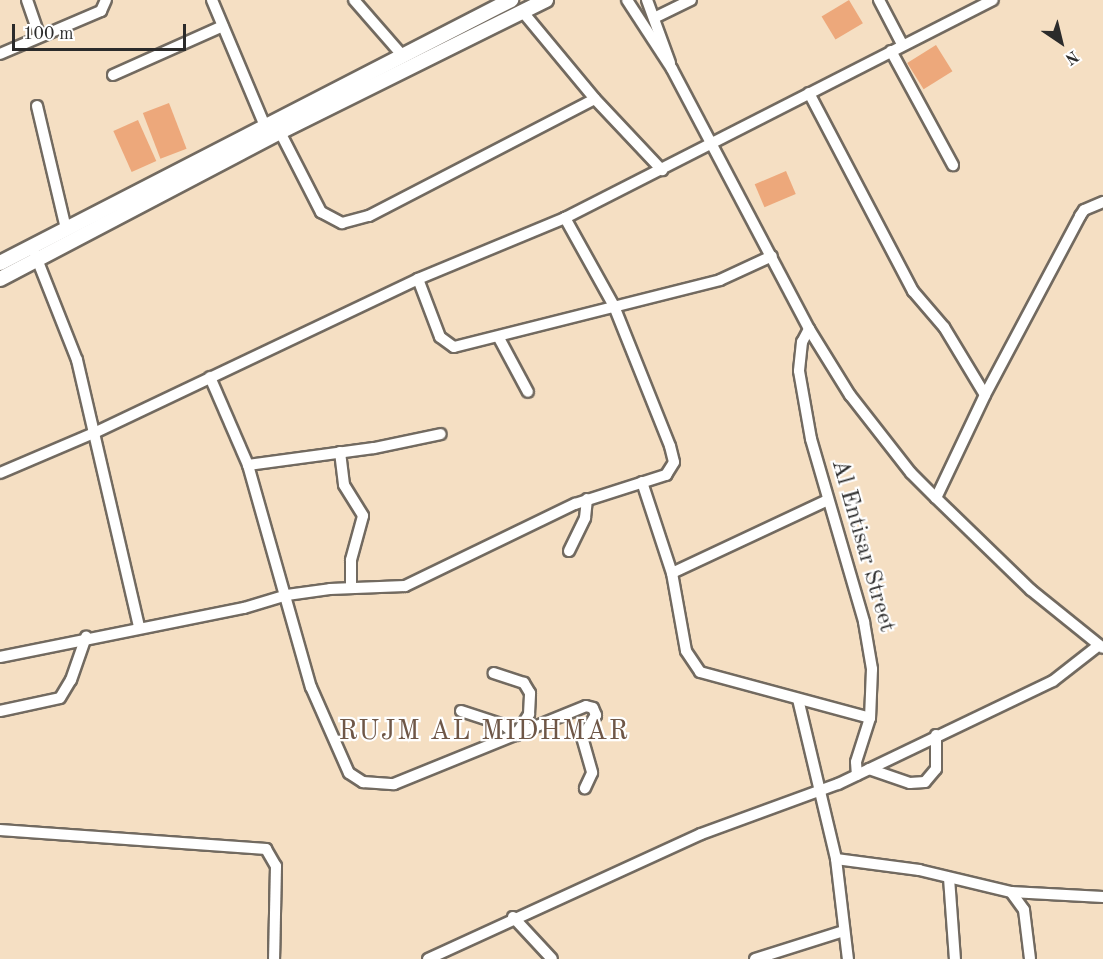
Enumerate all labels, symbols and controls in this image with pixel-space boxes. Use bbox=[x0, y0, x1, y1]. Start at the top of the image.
scale bar bbox=[15, 12, 189, 50]
north arrow bbox=[1031, 12, 1091, 72]
text: 100 m bbox=[23, 25, 74, 43]
text: N bbox=[1062, 47, 1081, 67]
street label: Al Entisar Street bbox=[824, 456, 900, 636]
district label: RUJM AL MIDHMAR bbox=[338, 716, 630, 748]

